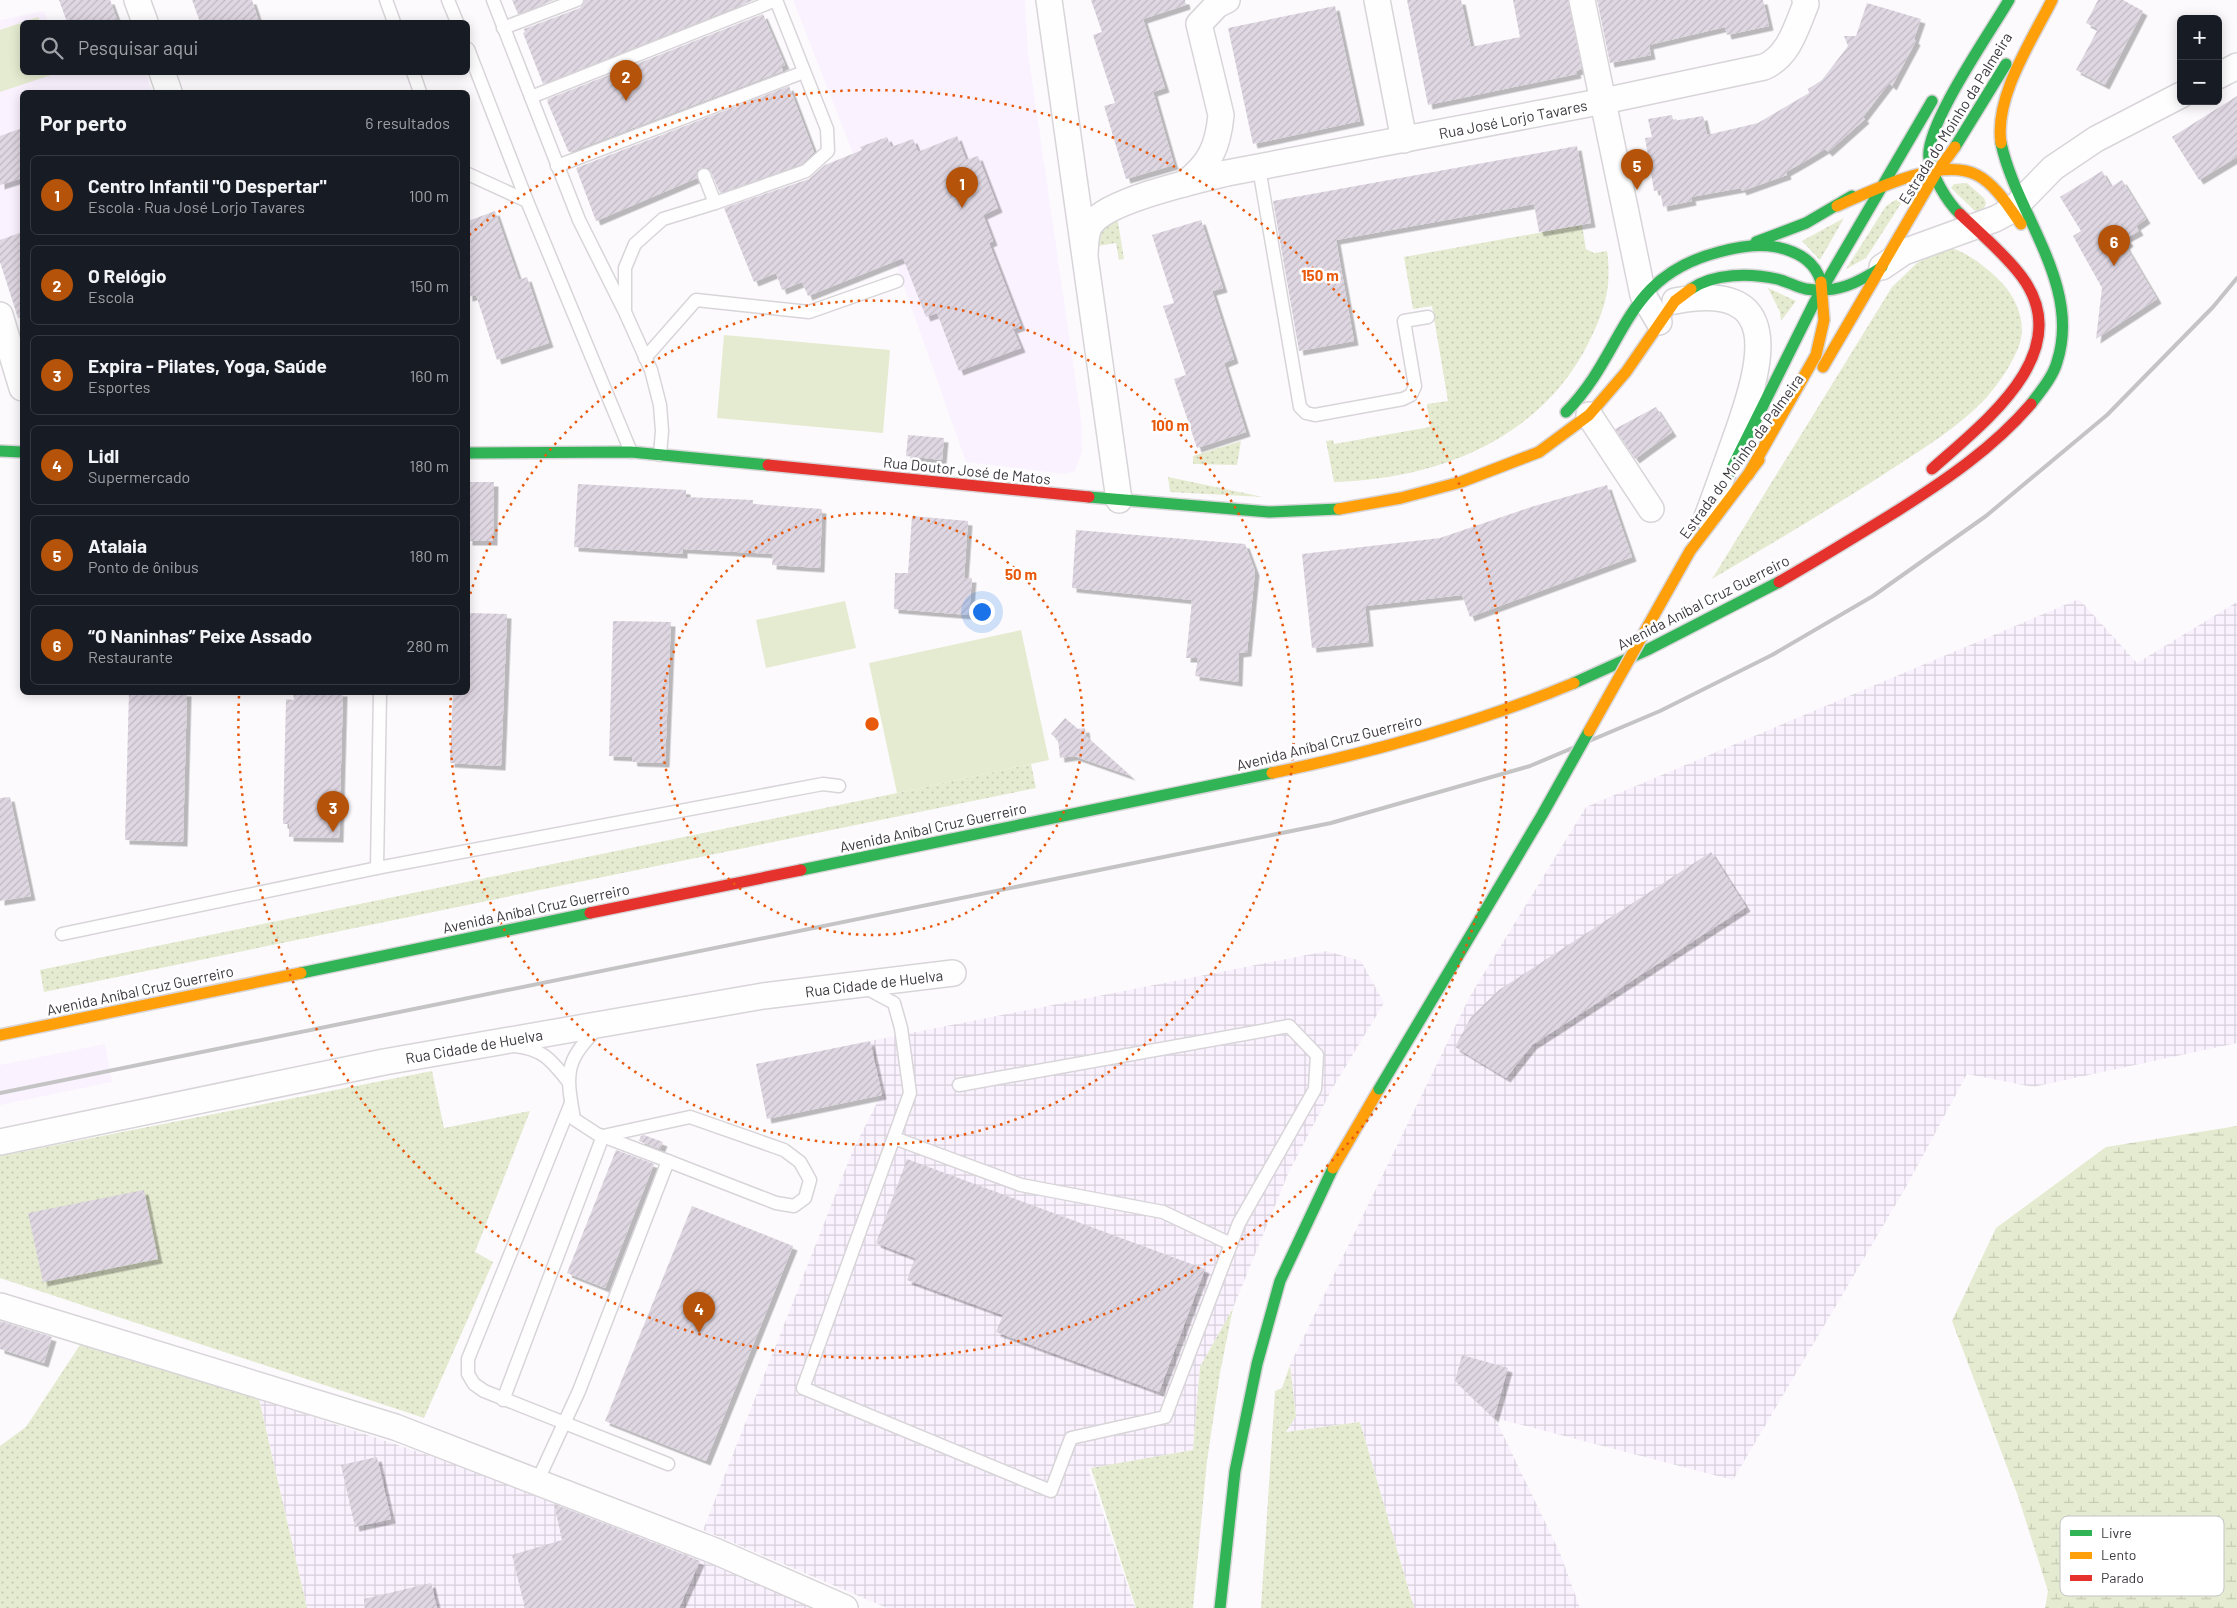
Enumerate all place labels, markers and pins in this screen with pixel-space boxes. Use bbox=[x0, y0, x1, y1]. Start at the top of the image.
pin: 2 bbox=[610, 60, 642, 101]
pin: 5 bbox=[1621, 149, 1653, 190]
pin: 1 bbox=[946, 167, 978, 208]
pin: 6 bbox=[2098, 225, 2130, 266]
centre of rings bbox=[863, 715, 881, 733]
pin: 3 bbox=[317, 791, 349, 832]
pin: 4 bbox=[683, 1292, 715, 1333]

